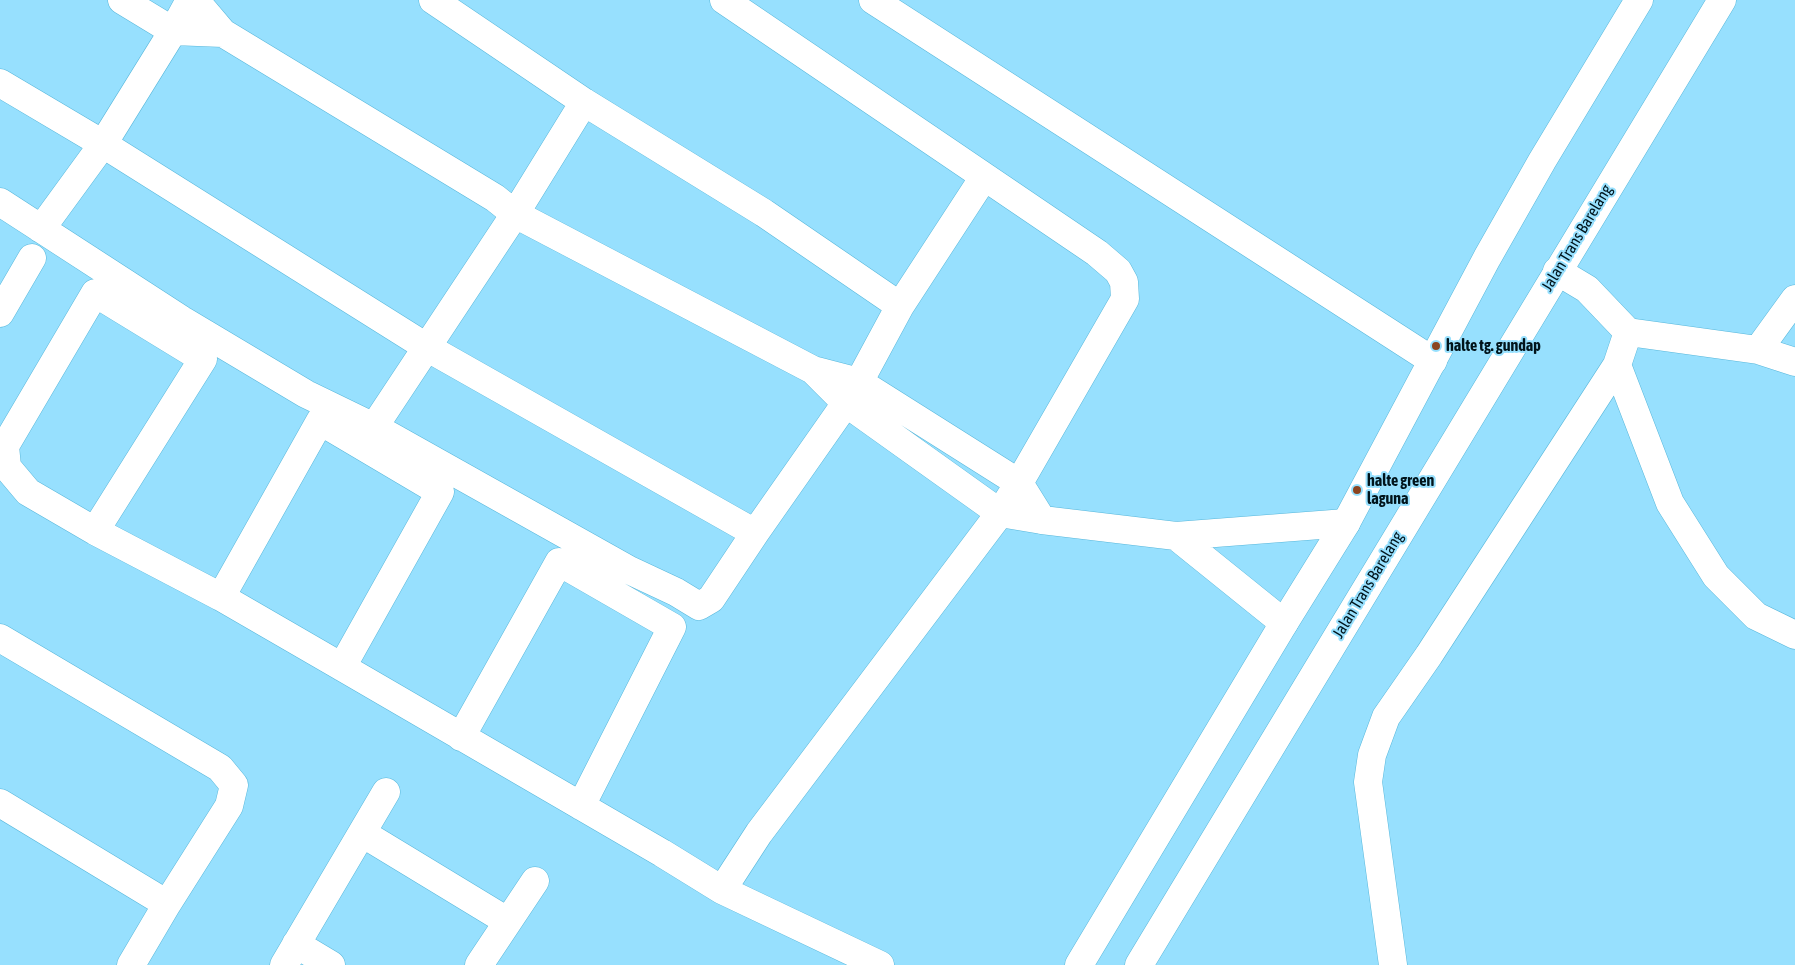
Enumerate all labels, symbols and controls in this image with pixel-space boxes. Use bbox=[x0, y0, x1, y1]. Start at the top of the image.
street label: Jalan Trans Barelang bbox=[1538, 181, 1616, 295]
place label: halte tg. gundap bbox=[1446, 336, 1541, 356]
marker: halte tg. gundap bbox=[1430, 340, 1442, 352]
place label: halte green laguna bbox=[1367, 471, 1434, 509]
marker: halte green laguna bbox=[1351, 484, 1363, 496]
street label: Jalan Trans Barelang bbox=[1329, 528, 1407, 642]

